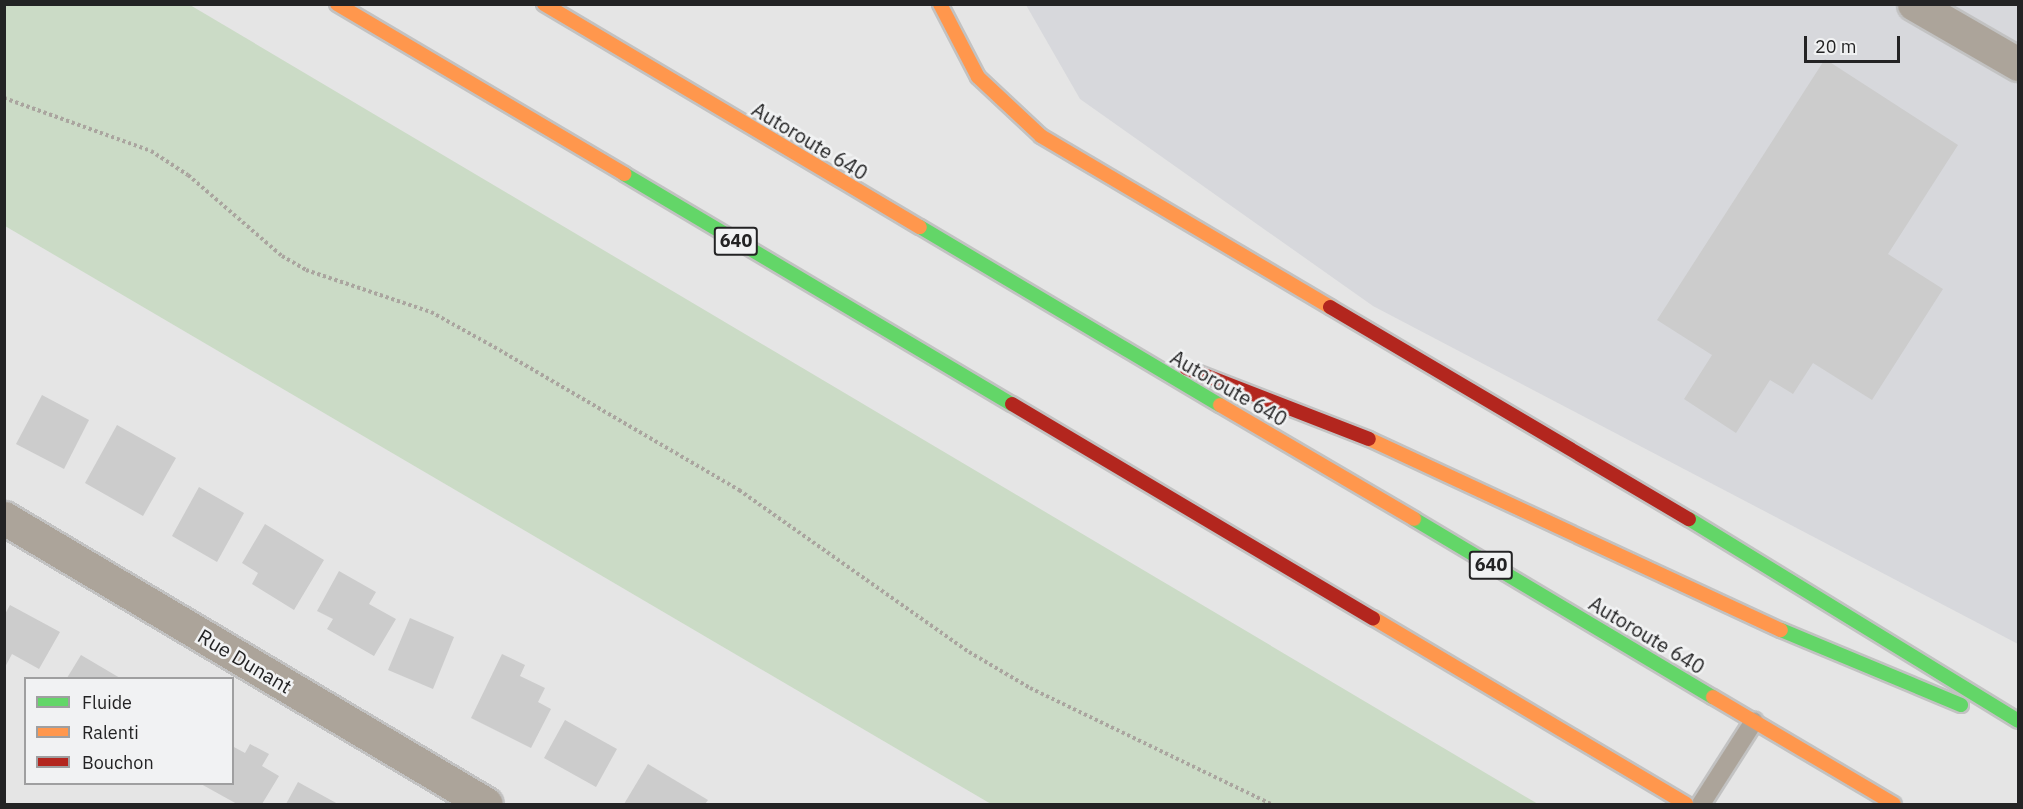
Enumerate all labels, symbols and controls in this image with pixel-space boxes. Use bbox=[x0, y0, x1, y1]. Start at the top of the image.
scale bar bbox=[1807, 24, 1903, 62]
text: 20 m bbox=[1815, 35, 1857, 58]
street label: Autoroute 640 bbox=[748, 97, 872, 185]
road number: 640 bbox=[714, 226, 758, 256]
street label: Autoroute 640 bbox=[1166, 345, 1292, 431]
road number: 640 bbox=[1468, 550, 1514, 580]
street label: Autoroute 640 bbox=[1585, 591, 1709, 679]
street label: Rue Dunant bbox=[194, 624, 296, 698]
legend bbox=[24, 677, 234, 785]
text: Fluide bbox=[82, 691, 132, 714]
text: Ralenti bbox=[82, 721, 139, 744]
text: Bouchon bbox=[82, 751, 154, 774]

